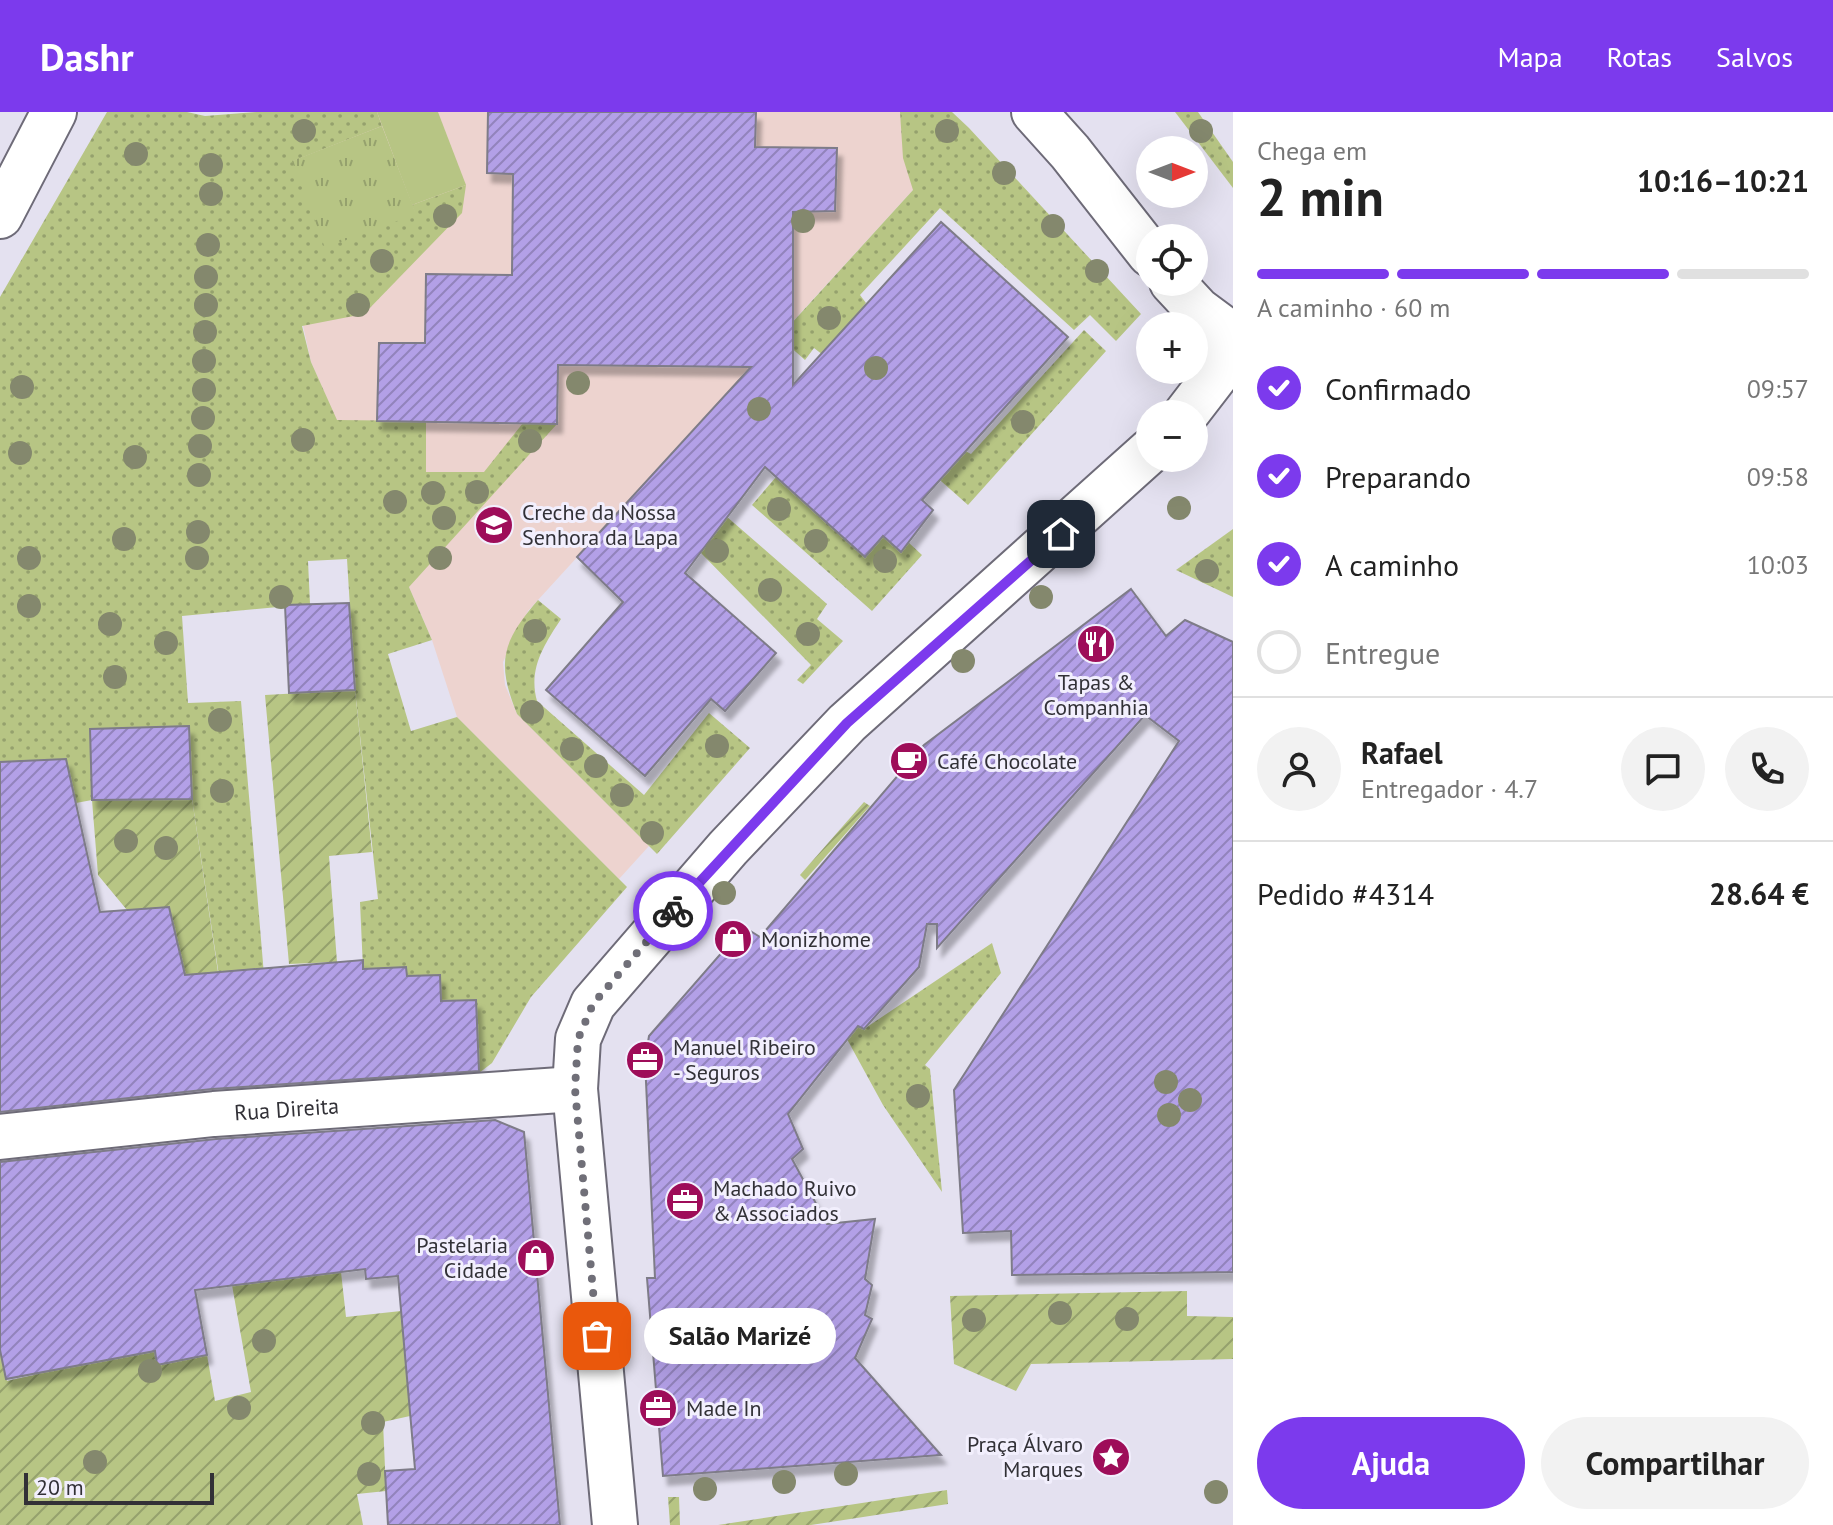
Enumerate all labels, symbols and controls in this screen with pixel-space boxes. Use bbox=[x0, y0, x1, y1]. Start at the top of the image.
text: Dashr bbox=[40, 32, 134, 81]
text: Mapa bbox=[1498, 38, 1563, 75]
text: Rotas bbox=[1607, 38, 1672, 75]
text: Salvos bbox=[1716, 38, 1793, 75]
text: Chega em bbox=[1257, 134, 1367, 167]
north arrow bbox=[1136, 136, 1208, 208]
map controls bbox=[1136, 136, 1208, 472]
text: 10:16–10:21 bbox=[1637, 161, 1809, 200]
text: 2 min bbox=[1257, 163, 1384, 230]
button: locate bbox=[1136, 224, 1208, 296]
text: A caminho · 60 m bbox=[1257, 291, 1450, 324]
button: + bbox=[1136, 312, 1208, 384]
icon: check bbox=[1257, 366, 1301, 410]
text: Confirmado bbox=[1325, 369, 1471, 408]
text: 09:57 bbox=[1747, 372, 1809, 405]
button: − bbox=[1136, 400, 1208, 472]
icon: check bbox=[1257, 454, 1301, 498]
text: Preparando bbox=[1325, 457, 1471, 496]
text: 09:58 bbox=[1747, 460, 1809, 493]
place label: Creche da Nossa Senhora da Lapa bbox=[522, 498, 678, 551]
pin bbox=[1027, 500, 1095, 568]
school or university icon: Creche da Nossa Senhora da Lapa bbox=[473, 504, 515, 546]
icon: home bbox=[1039, 512, 1083, 556]
icon: check bbox=[1257, 542, 1301, 586]
text: A caminho bbox=[1325, 545, 1459, 584]
text: 10:03 bbox=[1747, 548, 1809, 581]
restaurant icon: Tapas & Companhia bbox=[1075, 623, 1117, 665]
text: Entregue bbox=[1325, 633, 1440, 672]
place label: Tapas & Companhia bbox=[1043, 668, 1149, 721]
button: person bbox=[1257, 727, 1341, 811]
button: chat bbox=[1621, 727, 1705, 811]
button: phone bbox=[1725, 727, 1809, 811]
text: Rafael bbox=[1361, 733, 1443, 772]
cafe icon: Café Chocolate bbox=[888, 740, 930, 782]
place label: Café Chocolate bbox=[937, 747, 1077, 775]
text: Entregador · 4.7 bbox=[1361, 772, 1538, 805]
courier bbox=[633, 871, 713, 951]
text: Pedido #4314 bbox=[1257, 874, 1434, 913]
text: 28.64 € bbox=[1709, 874, 1809, 913]
icon: bike bbox=[651, 889, 695, 933]
shop icon: Monizhome bbox=[712, 918, 754, 960]
place label: Monizhome bbox=[761, 925, 871, 953]
place label: Manuel Ribeiro - Seguros bbox=[673, 1033, 816, 1086]
office icon: Manuel Ribeiro - Seguros bbox=[624, 1039, 666, 1081]
street label: Rua Direita bbox=[233, 1091, 340, 1127]
place label: Machado Ruivo & Associados bbox=[713, 1174, 856, 1227]
office icon: Machado Ruivo & Associados bbox=[664, 1180, 706, 1222]
place label: Pastelaria Cidade bbox=[416, 1231, 508, 1284]
shop icon: Pastelaria Cidade bbox=[515, 1237, 557, 1279]
pin bbox=[563, 1302, 631, 1370]
callout: Salão Marizé bbox=[645, 1308, 837, 1364]
icon: bag bbox=[575, 1314, 619, 1358]
text: Salão Marizé bbox=[669, 1319, 811, 1352]
office icon: Made In bbox=[637, 1387, 679, 1429]
place label: Made In bbox=[686, 1394, 762, 1422]
button: Ajuda bbox=[1257, 1417, 1525, 1509]
button: Compartilhar bbox=[1541, 1417, 1809, 1509]
place label: Praça Álvaro Marques bbox=[967, 1430, 1083, 1483]
place icon: Praça Álvaro Marques bbox=[1090, 1436, 1132, 1478]
scale bar bbox=[24, 1469, 214, 1505]
text: 20 m bbox=[36, 1473, 84, 1501]

